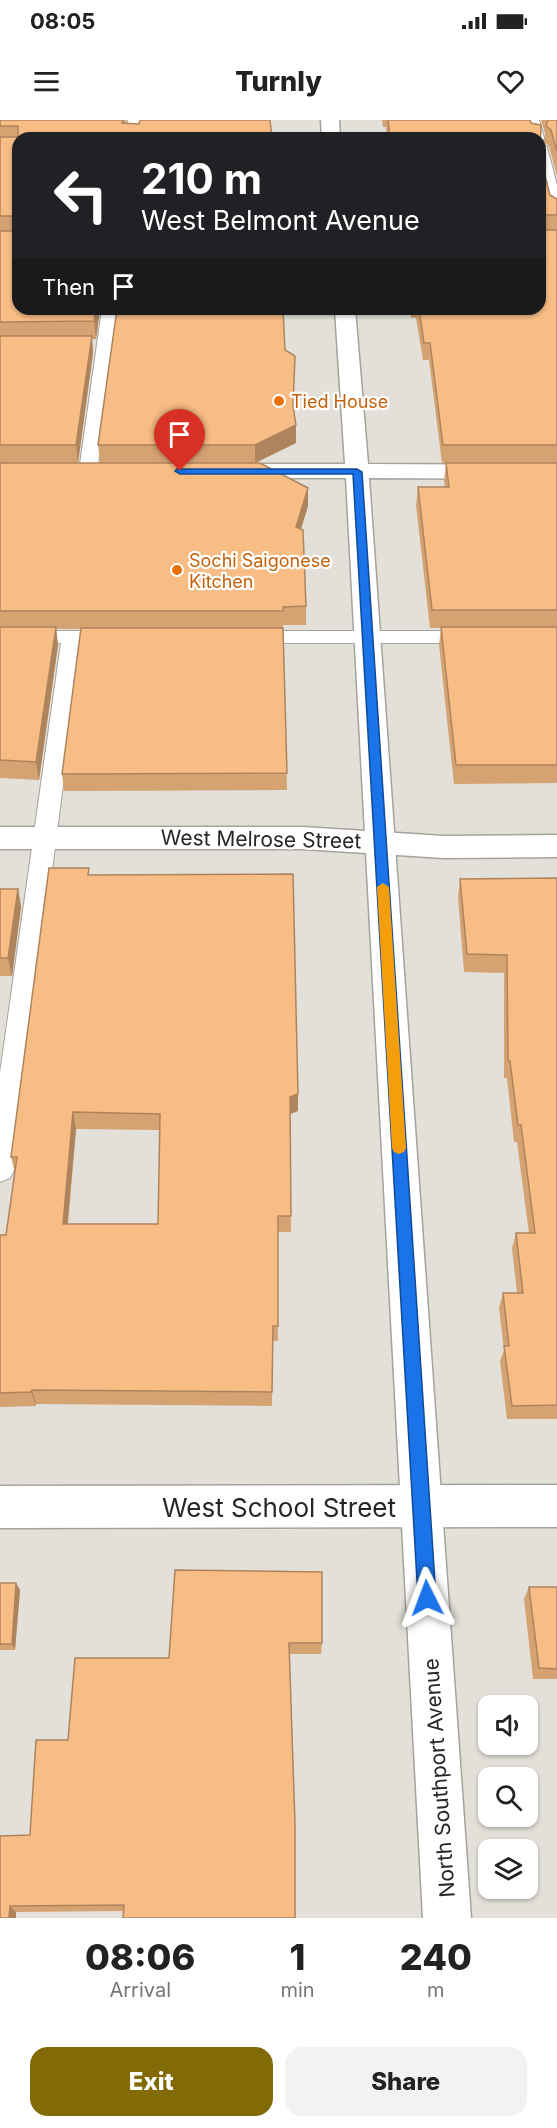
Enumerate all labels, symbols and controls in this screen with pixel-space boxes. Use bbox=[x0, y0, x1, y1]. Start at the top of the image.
text: 08:05 bbox=[30, 8, 95, 34]
icon: menu bbox=[30, 65, 63, 98]
text: Turnly bbox=[235, 65, 322, 98]
icon: heart bbox=[494, 65, 527, 98]
text: 210 m bbox=[141, 153, 262, 204]
icon: left bbox=[42, 156, 120, 234]
text: West Belmont Avenue bbox=[141, 204, 420, 237]
icon: arrive bbox=[107, 270, 140, 303]
text: Then bbox=[42, 274, 95, 300]
place label: Tied House bbox=[291, 391, 388, 412]
marker: Tied House bbox=[272, 394, 286, 408]
pin bbox=[154, 409, 205, 471]
icon: arrive bbox=[163, 418, 196, 451]
place label: Sochi Saigonese Kitchen bbox=[189, 550, 331, 592]
marker: Sochi Saigonese Kitchen bbox=[170, 563, 184, 577]
street label: West Melrose Street bbox=[160, 825, 362, 853]
street label: West School Street bbox=[162, 1492, 396, 1523]
position arrow bbox=[395, 1566, 459, 1630]
street label: North Southport Avenue bbox=[418, 1657, 460, 1899]
map controls bbox=[478, 1695, 538, 1899]
button: sound bbox=[478, 1695, 538, 1755]
button: search bbox=[478, 1767, 538, 1827]
button: layers bbox=[478, 1839, 538, 1899]
text: 08:06 bbox=[85, 1935, 195, 1979]
text: 1 bbox=[290, 1935, 305, 1979]
text: 240 bbox=[400, 1935, 472, 1979]
text: Arrival bbox=[109, 1978, 171, 2002]
text: min bbox=[280, 1978, 315, 2002]
text: m bbox=[427, 1978, 445, 2002]
button: Exit bbox=[30, 2047, 273, 2116]
button: Share bbox=[285, 2047, 527, 2116]

